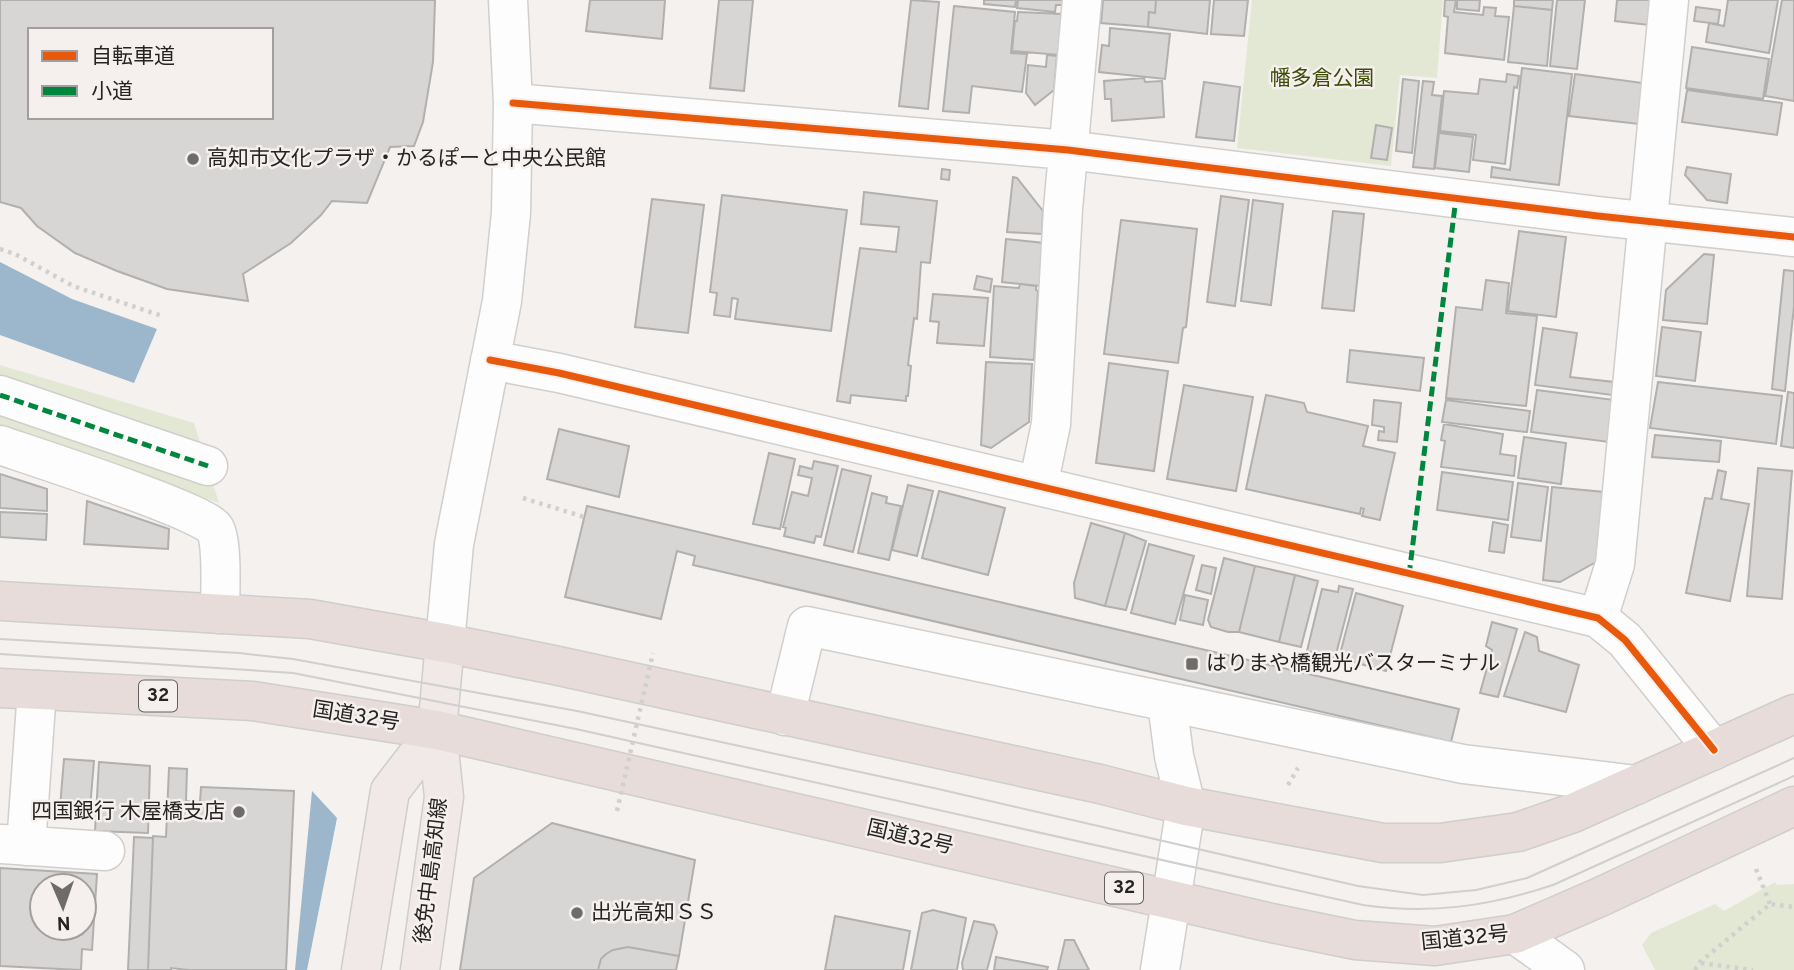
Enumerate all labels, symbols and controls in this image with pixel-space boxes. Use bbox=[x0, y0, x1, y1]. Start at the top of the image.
legend bbox=[28, 28, 273, 119]
text: 自転車道 bbox=[91, 44, 175, 71]
park label: 幡多倉公園 bbox=[1270, 66, 1375, 93]
text: 小道 bbox=[91, 79, 133, 106]
place label: 高知市文化プラザ・かるぽーと中央公民館 bbox=[207, 146, 606, 173]
marker: 高知市文化プラザ・かるぽーと中央公民館 bbox=[185, 151, 201, 167]
place label: はりまや橋観光バスターミナル bbox=[1206, 651, 1500, 678]
marker: はりまや橋観光バスターミナル bbox=[1184, 656, 1200, 672]
road number: 32 bbox=[139, 680, 177, 712]
street label: 国道32号 bbox=[310, 697, 402, 737]
street label: 後免中島高知線 bbox=[410, 796, 454, 946]
place label: 四国銀行 木屋橋支店 bbox=[31, 799, 225, 826]
marker: 四国銀行 木屋橋支店 bbox=[231, 804, 247, 820]
street label: 国道32号 bbox=[864, 815, 956, 861]
north arrow bbox=[28, 872, 98, 942]
road number: 32 bbox=[1105, 873, 1143, 904]
place label: 出光高知ＳＳ bbox=[591, 900, 717, 927]
marker: 出光高知ＳＳ bbox=[569, 905, 585, 921]
text: N bbox=[56, 910, 71, 934]
street label: 国道32号 bbox=[1420, 921, 1510, 957]

